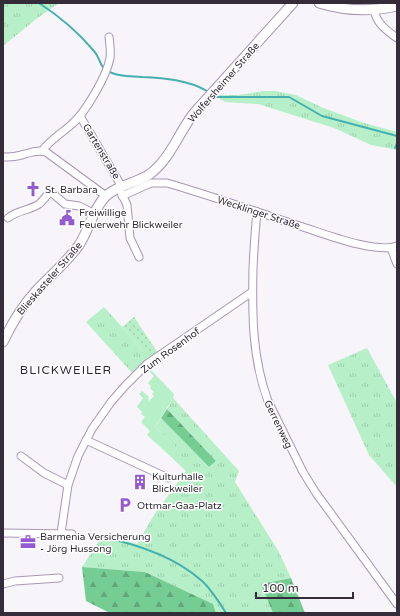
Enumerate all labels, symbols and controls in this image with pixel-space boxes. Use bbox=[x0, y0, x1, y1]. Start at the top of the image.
street label: Wolfersheimer Straße bbox=[186, 40, 262, 125]
street label: Gartenstraße bbox=[80, 122, 123, 182]
church icon: St. Barbara bbox=[24, 180, 42, 198]
place label: St. Barbara bbox=[45, 184, 98, 196]
street label: Wecklinger Straße bbox=[216, 194, 302, 232]
place label: Freiwillige Feuerwehr Blickweiler bbox=[79, 207, 183, 231]
public building icon: Freiwillige Feuerwehr Blickweiler bbox=[58, 209, 76, 227]
street label: Blieskasteler Straße bbox=[15, 239, 85, 318]
street label: Zum Rosenhof bbox=[139, 325, 203, 376]
district label: BLICKWEILER bbox=[20, 363, 112, 377]
street label: Gerrenweg bbox=[261, 398, 295, 451]
place label: Kulturhalle Blickweiler bbox=[152, 471, 204, 495]
building icon: Kulturhalle Blickweiler bbox=[131, 473, 149, 491]
parking icon: Ottmar-Gaa-Platz bbox=[116, 496, 134, 514]
place label: Ottmar-Gaa-Platz bbox=[137, 500, 222, 512]
place label: Barmenia Versicherung - Jörg Hussong bbox=[40, 531, 151, 555]
office icon: Barmenia Versicherung - Jörg Hussong bbox=[19, 533, 37, 551]
scale bar bbox=[256, 574, 353, 600]
text: 100 m bbox=[262, 581, 299, 595]

